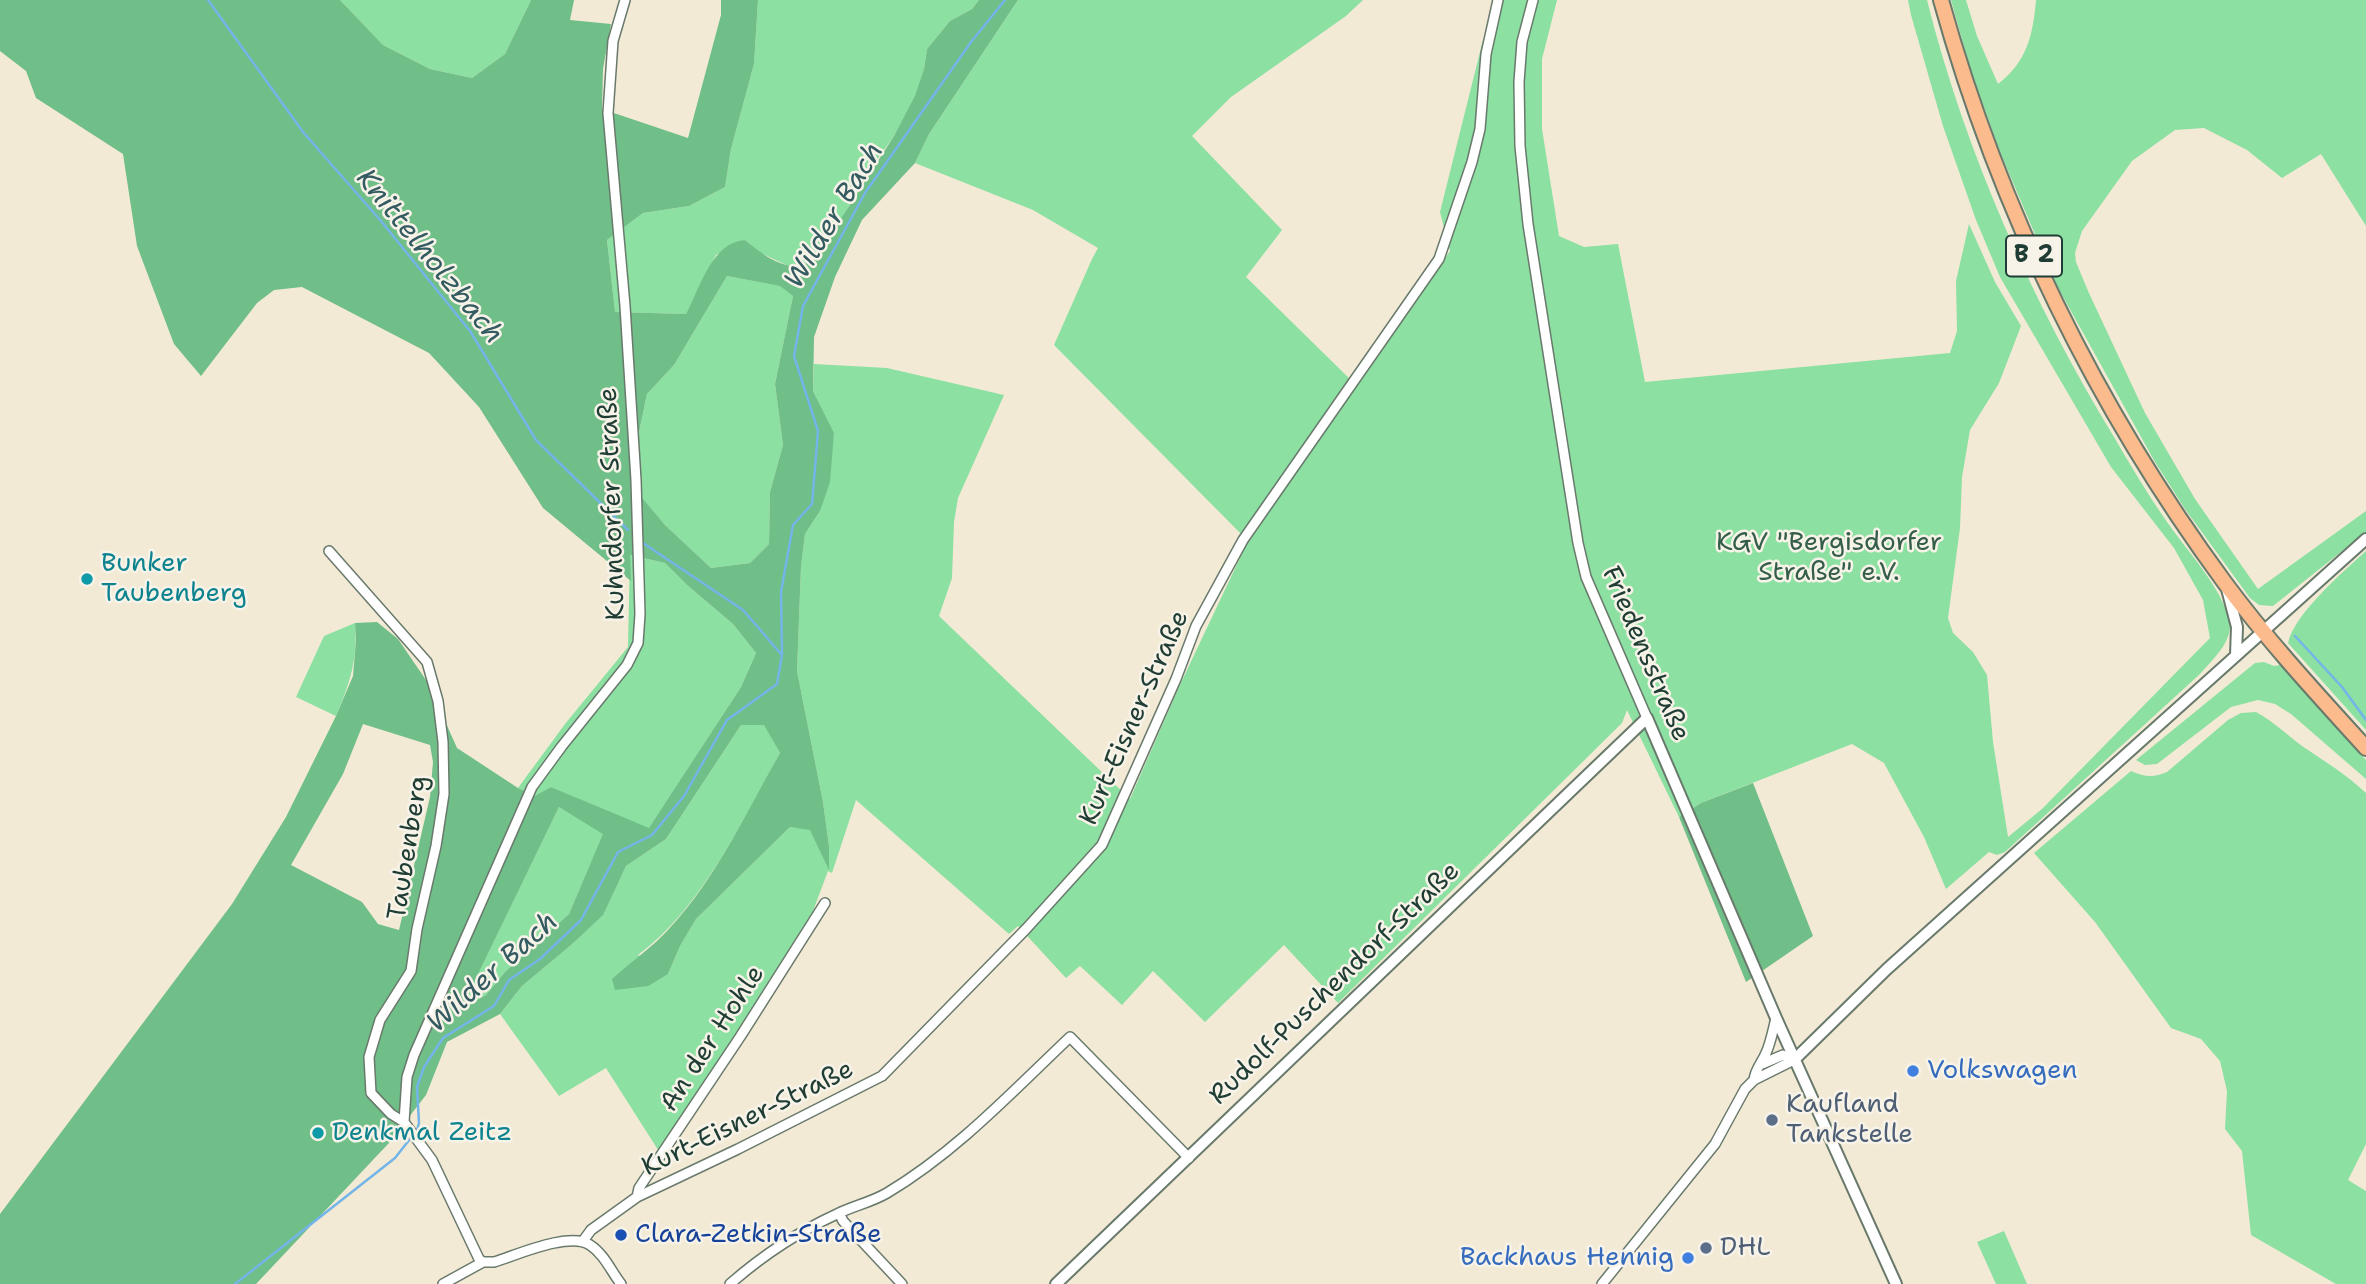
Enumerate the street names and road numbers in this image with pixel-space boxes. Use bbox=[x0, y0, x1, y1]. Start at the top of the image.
road number: B 2 bbox=[2006, 235, 2062, 276]
street label: Kuhndorfer Straße bbox=[593, 387, 633, 621]
street label: Friedensstraße bbox=[1594, 562, 1696, 746]
street label: Kurt-Eisner-Straße bbox=[1074, 606, 1196, 830]
street label: Taubenberg bbox=[382, 774, 436, 922]
street label: Rudolf-Puschendorf-Straße bbox=[1203, 856, 1467, 1112]
street label: An der Hohle bbox=[654, 960, 772, 1118]
street label: Kurt-Eisner-Straße bbox=[637, 1054, 859, 1184]

